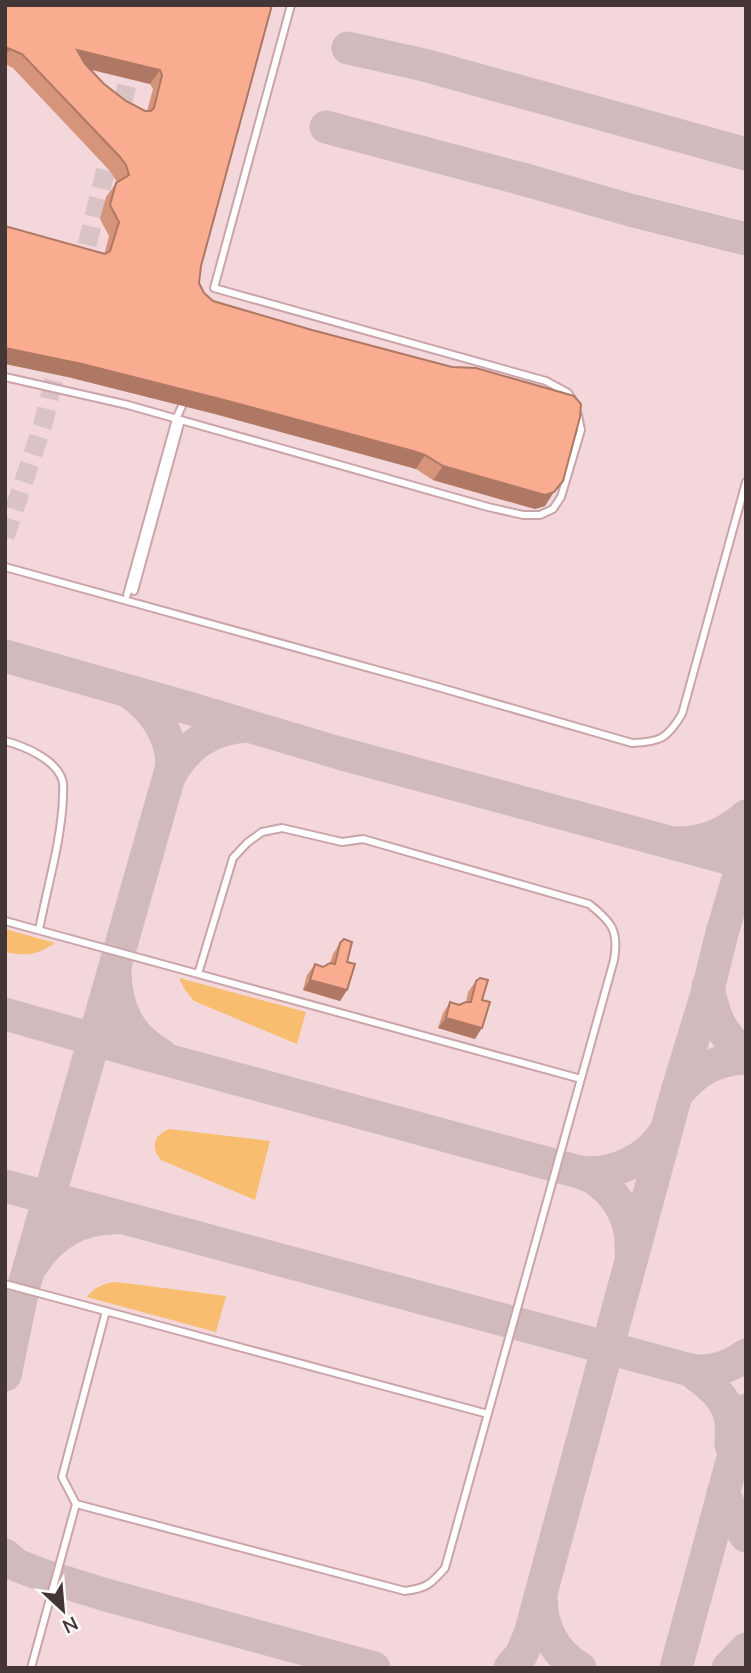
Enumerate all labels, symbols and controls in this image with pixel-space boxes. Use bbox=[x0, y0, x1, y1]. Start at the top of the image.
north arrow bbox=[28, 1575, 98, 1645]
text: N bbox=[58, 1610, 82, 1639]

